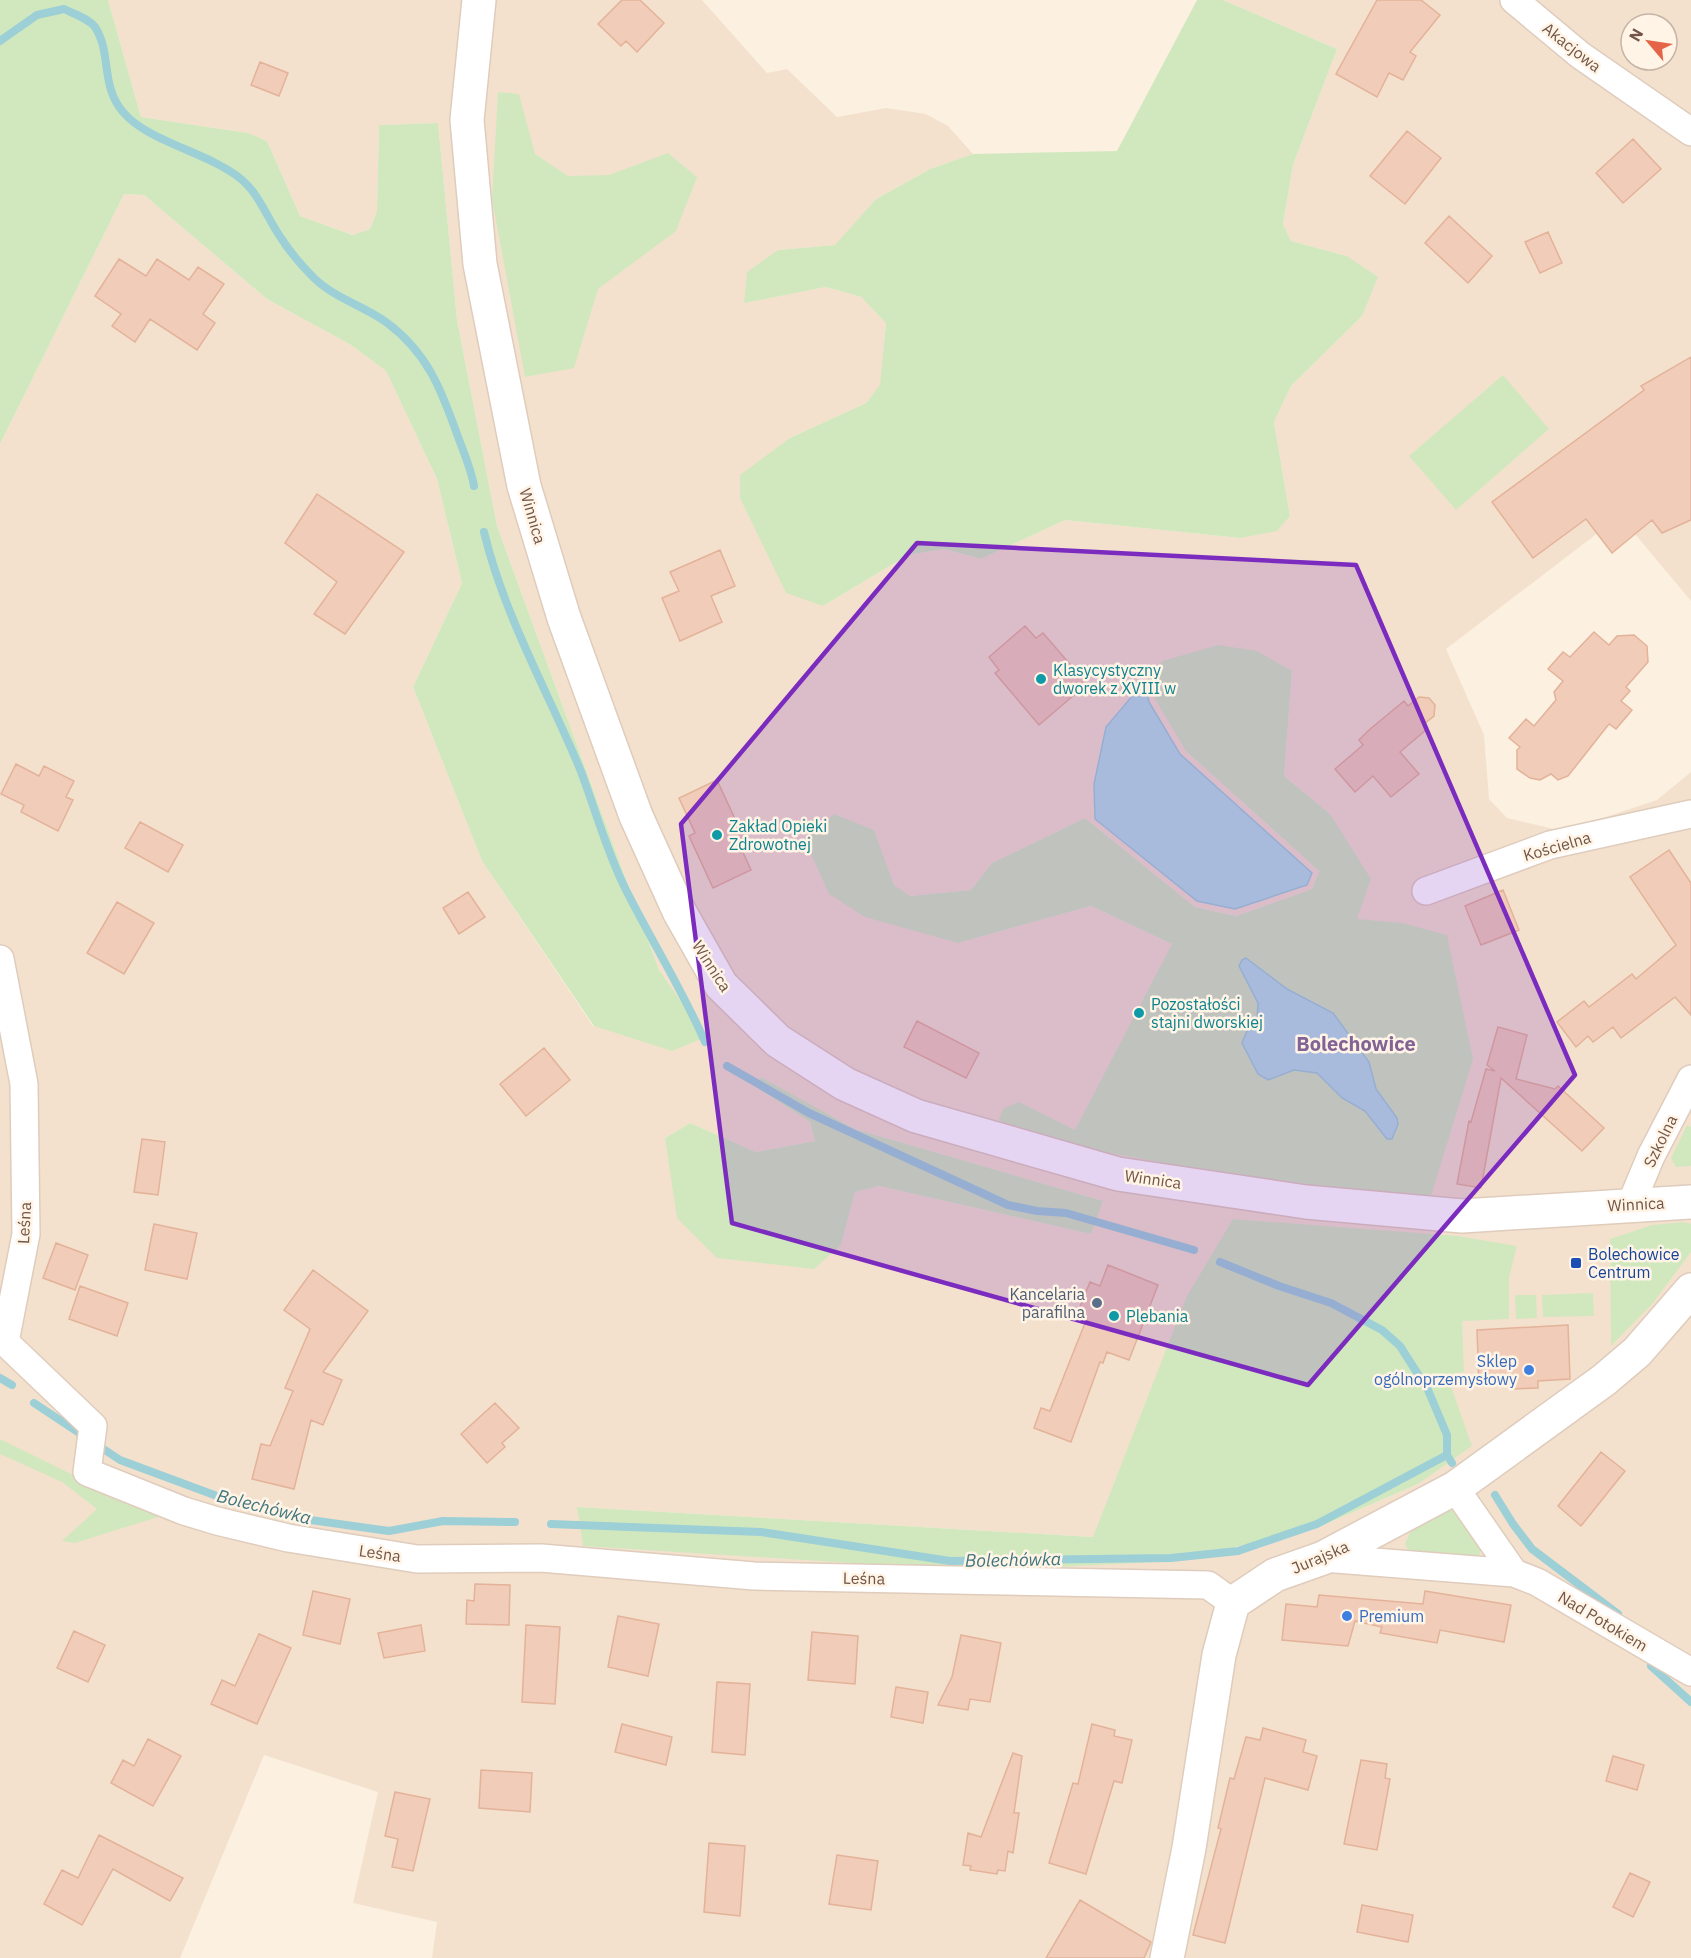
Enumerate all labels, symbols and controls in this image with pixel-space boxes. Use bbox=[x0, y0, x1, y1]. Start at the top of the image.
north arrow bbox=[1619, 12, 1679, 72]
street label: Akacjowa bbox=[1539, 18, 1606, 76]
text: N bbox=[1624, 25, 1647, 45]
street label: Winnica bbox=[516, 486, 551, 547]
place label: Klasycystyczny dworek z XVIII w bbox=[1053, 660, 1176, 698]
marker: Klasycystyczny dworek z XVIII w bbox=[1034, 672, 1048, 686]
place label: Zakład Opieki Zdrowotnej bbox=[729, 816, 827, 854]
street label: Kościelna bbox=[1521, 827, 1594, 865]
marker: Zakład Opieki Zdrowotnej bbox=[710, 828, 724, 842]
street label: Winnica bbox=[688, 937, 736, 996]
place label: Pozostałości stajni dworskiej bbox=[1151, 994, 1263, 1032]
marker: Pozostałości stajni dworskiej bbox=[1132, 1006, 1146, 1020]
district label: Bolechowice bbox=[1296, 1030, 1416, 1057]
street label: Szkolna bbox=[1639, 1111, 1681, 1170]
street label: Winnica bbox=[1123, 1165, 1183, 1193]
street label: Winnica bbox=[1607, 1192, 1665, 1215]
street label: Leśna bbox=[13, 1201, 35, 1245]
place label: Bolechowice Centrum bbox=[1588, 1244, 1680, 1282]
marker: Bolechowice Centrum bbox=[1569, 1256, 1583, 1270]
place label: Kancelaria parafilna bbox=[1009, 1284, 1085, 1322]
marker: Kancelaria parafilna bbox=[1090, 1296, 1104, 1310]
place label: Plebania bbox=[1126, 1306, 1189, 1326]
marker: Plebania bbox=[1107, 1309, 1121, 1323]
place label: Sklep ogólnoprzemysłowy bbox=[1374, 1351, 1517, 1389]
marker: Sklep ogólnoprzemysłowy bbox=[1522, 1363, 1536, 1377]
water label: Bolechówka bbox=[215, 1484, 314, 1529]
street label: Jurajska bbox=[1288, 1536, 1352, 1578]
street label: Leśna bbox=[358, 1540, 403, 1566]
water label: Bolechówka bbox=[965, 1547, 1061, 1572]
street label: Leśna bbox=[843, 1568, 886, 1588]
street label: Nad Potokiem bbox=[1555, 1586, 1651, 1656]
place label: Premium bbox=[1359, 1606, 1424, 1626]
marker: Premium bbox=[1340, 1609, 1354, 1623]

